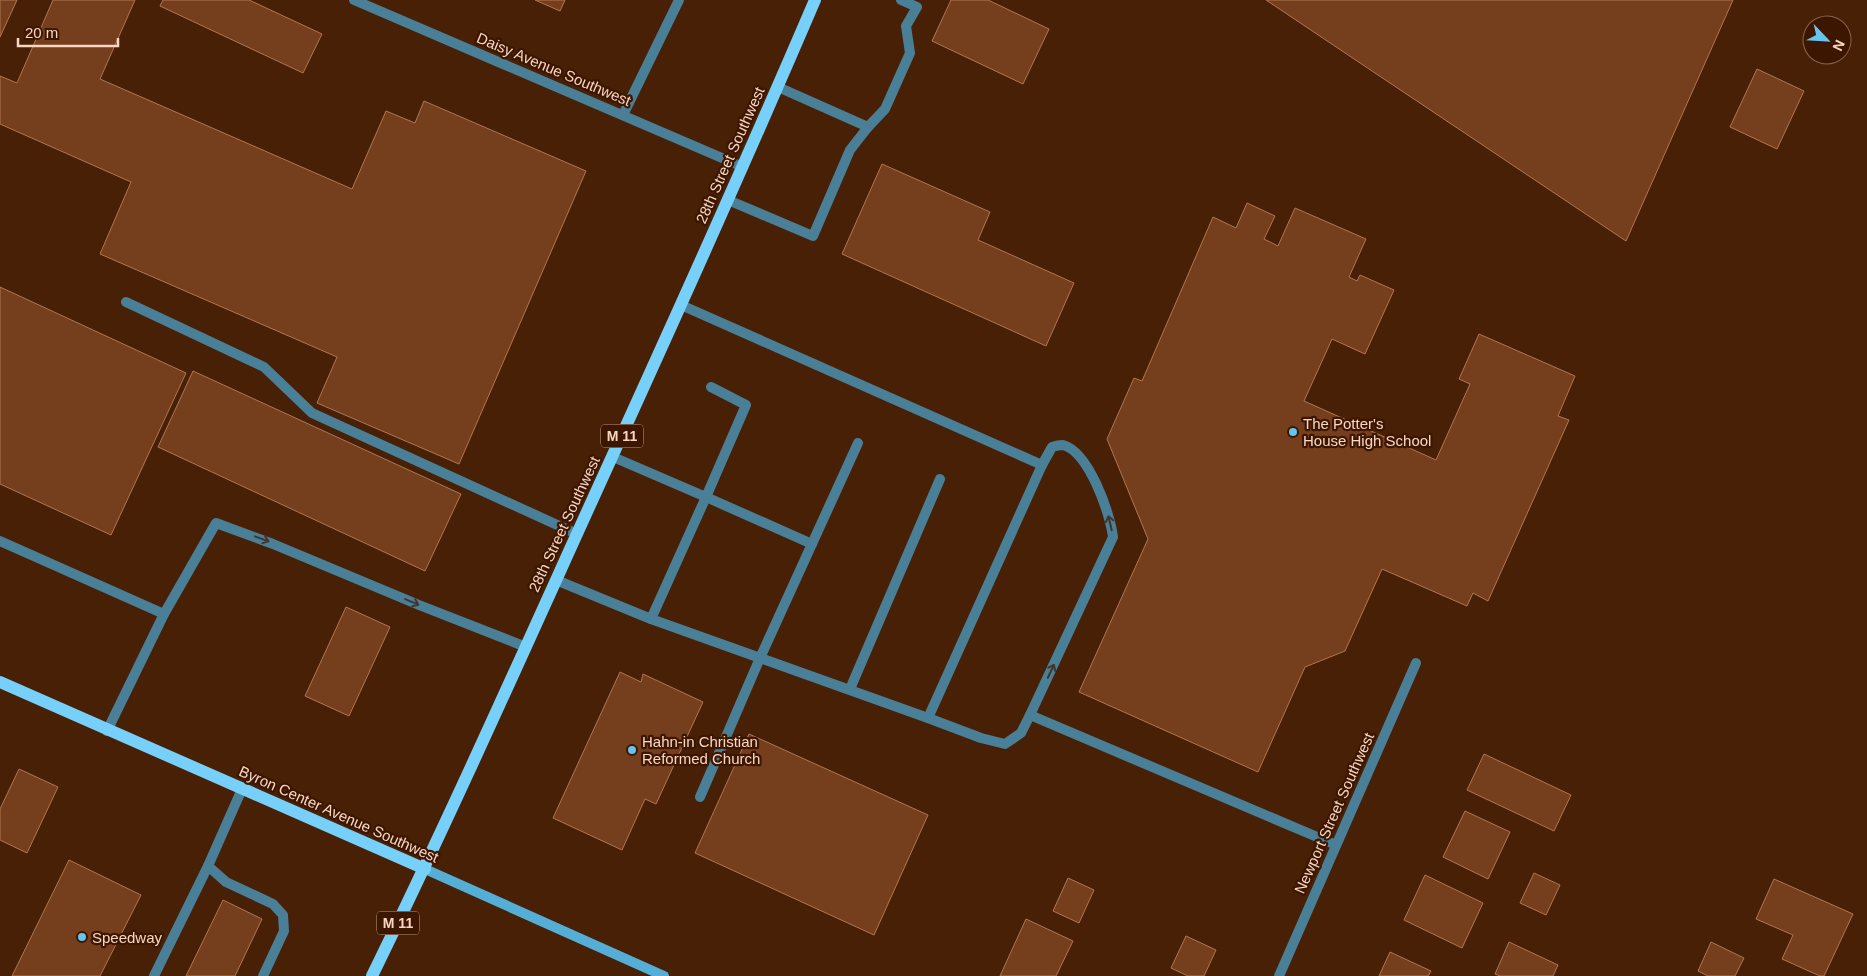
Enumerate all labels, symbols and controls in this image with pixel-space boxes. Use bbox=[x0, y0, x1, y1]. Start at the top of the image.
scale bar bbox=[18, 15, 118, 47]
north arrow bbox=[1802, 15, 1852, 65]
text: 20 m bbox=[25, 24, 58, 41]
street label: Daisy Avenue Southwest bbox=[474, 29, 634, 110]
text: N bbox=[1829, 38, 1848, 53]
street label: 28th Street Southwest bbox=[692, 83, 768, 226]
place label: The Potter's House High School bbox=[1303, 415, 1431, 449]
road number: M 11 bbox=[601, 424, 643, 448]
marker: The Potter's House High School bbox=[1287, 426, 1299, 438]
street label: 28th Street Southwest bbox=[525, 453, 603, 594]
one-way arrow bbox=[1105, 515, 1114, 531]
one-way arrow bbox=[254, 535, 269, 544]
one-way arrow bbox=[404, 598, 419, 608]
one-way arrow bbox=[1046, 664, 1056, 679]
street label: Newport Street Southwest bbox=[1291, 729, 1378, 896]
place label: Hahn-in Christian Reformed Church bbox=[642, 733, 760, 767]
marker: Hahn-in Christian Reformed Church bbox=[626, 744, 638, 756]
street label: Byron Center Avenue Southwest bbox=[237, 762, 442, 866]
road number: M 11 bbox=[377, 911, 419, 934]
place label: Speedway bbox=[92, 929, 163, 946]
marker: Speedway bbox=[76, 931, 88, 943]

